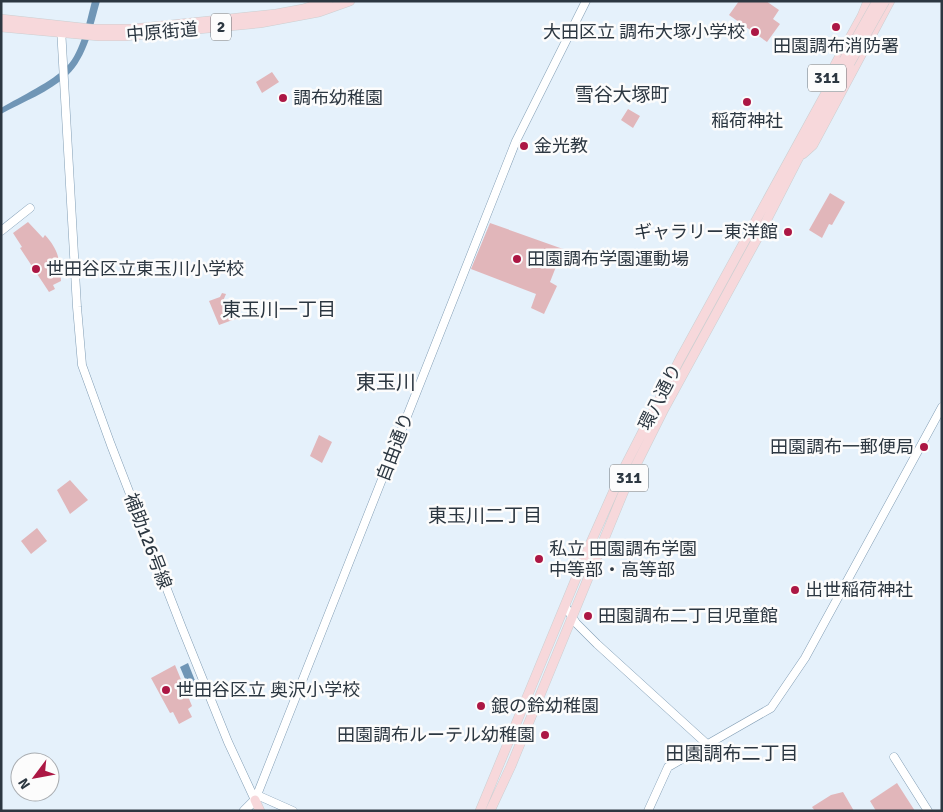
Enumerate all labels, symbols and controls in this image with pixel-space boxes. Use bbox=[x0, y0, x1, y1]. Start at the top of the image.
road number: 2 bbox=[211, 14, 231, 41]
street label: 中原街道 bbox=[125, 18, 199, 46]
place label: 大田区立 調布大塚小学校 bbox=[543, 21, 745, 43]
marker: 田園調布消防署 bbox=[830, 21, 842, 33]
marker: 大田区立 調布大塚小学校 bbox=[749, 26, 761, 38]
place label: 田園調布消防署 bbox=[773, 35, 899, 57]
road number: 311 bbox=[808, 64, 846, 92]
district label: 雪谷大塚町 bbox=[574, 83, 670, 107]
place label: 調布幼稚園 bbox=[293, 87, 383, 109]
marker: 調布幼稚園 bbox=[277, 92, 289, 104]
marker: 稲荷神社 bbox=[741, 96, 753, 108]
place label: 稲荷神社 bbox=[711, 110, 783, 132]
place label: 金光教 bbox=[534, 135, 588, 157]
marker: 金光教 bbox=[518, 140, 530, 152]
place label: ギャラリー東洋館 bbox=[634, 221, 778, 243]
marker: ギャラリー東洋館 bbox=[782, 226, 794, 238]
place label: 田園調布学園運動場 bbox=[527, 248, 689, 270]
marker: 田園調布学園運動場 bbox=[511, 253, 523, 265]
place label: 世田谷区立東玉川小学校 bbox=[46, 258, 244, 280]
marker: 世田谷区立東玉川小学校 bbox=[30, 263, 42, 275]
district label: 東玉川一丁目 bbox=[222, 298, 336, 322]
street label: 環八通り bbox=[634, 360, 686, 434]
district label: 東玉川 bbox=[356, 370, 416, 395]
street label: 自由通り bbox=[372, 409, 418, 485]
place label: 田園調布一郵便局 bbox=[770, 436, 914, 458]
marker: 田園調布一郵便局 bbox=[918, 441, 930, 453]
road number: 311 bbox=[610, 464, 648, 492]
street label: 補助126号線 bbox=[120, 490, 176, 592]
district label: 東玉川二丁目 bbox=[428, 504, 542, 528]
place label: 私立 田園調布学園 中等部・高等部 bbox=[549, 538, 697, 581]
marker: 私立 田園調布学園 中等部・高等部 bbox=[533, 553, 545, 565]
place label: 出世稲荷神社 bbox=[805, 579, 913, 601]
marker: 出世稲荷神社 bbox=[789, 584, 801, 596]
place label: 田園調布二丁目児童館 bbox=[598, 605, 778, 627]
marker: 田園調布二丁目児童館 bbox=[582, 610, 594, 622]
place label: 世田谷区立 奥沢小学校 bbox=[176, 679, 360, 701]
marker: 世田谷区立 奥沢小学校 bbox=[160, 684, 172, 696]
place label: 銀の鈴幼稚園 bbox=[491, 695, 599, 717]
marker: 銀の鈴幼稚園 bbox=[475, 700, 487, 712]
place label: 田園調布ルーテル幼稚園 bbox=[337, 724, 535, 746]
marker: 田園調布ルーテル幼稚園 bbox=[539, 729, 551, 741]
district label: 田園調布二丁目 bbox=[665, 742, 799, 766]
north arrow bbox=[10, 752, 60, 802]
text: N bbox=[15, 775, 34, 792]

